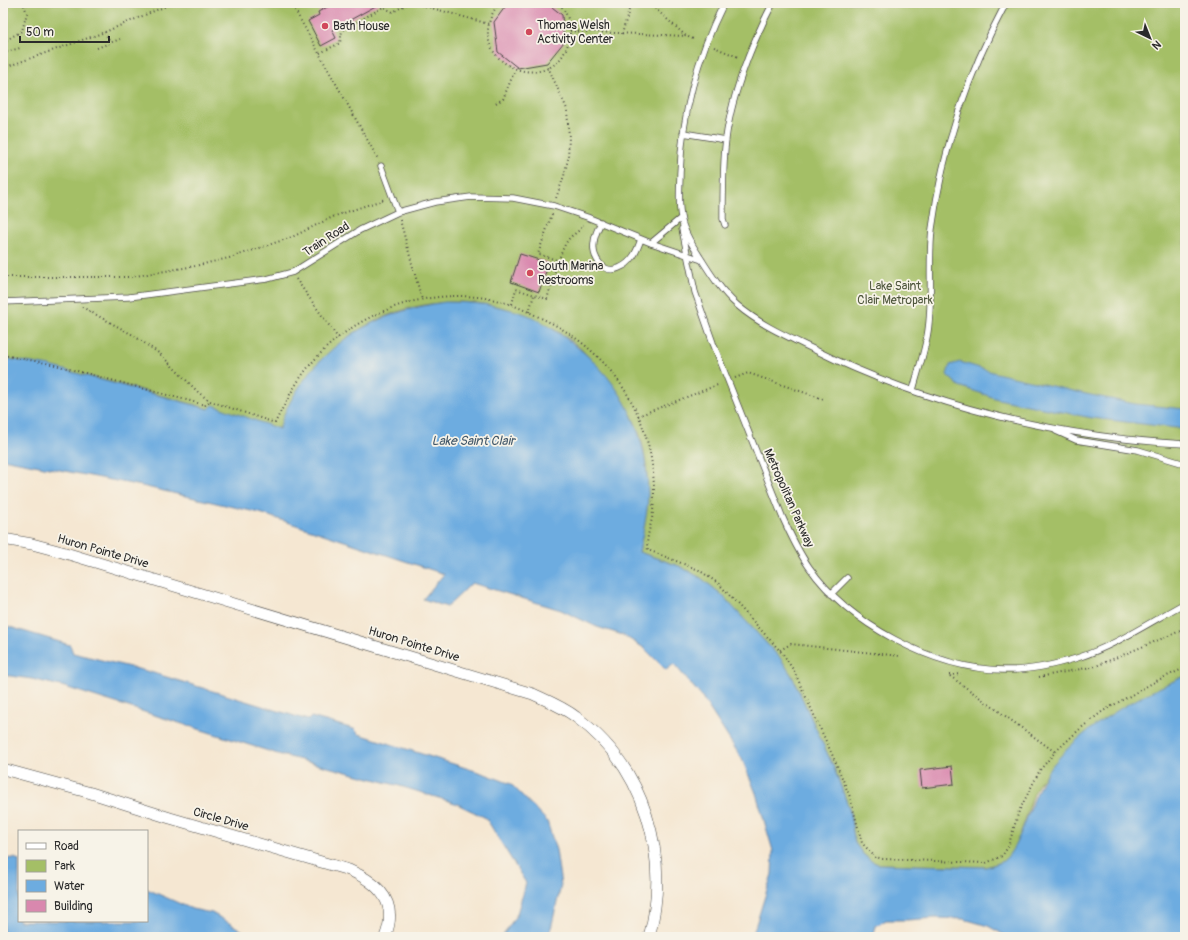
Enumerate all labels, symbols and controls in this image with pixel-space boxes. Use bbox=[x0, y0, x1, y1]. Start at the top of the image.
scale bar bbox=[20, 18, 109, 44]
place label: Thomas Welsh Activity Center bbox=[537, 18, 614, 47]
north arrow bbox=[1130, 18, 1170, 58]
place label: Bath House bbox=[333, 19, 390, 34]
marker: Bath House bbox=[320, 21, 330, 31]
text: 50 m bbox=[26, 25, 54, 40]
marker: Thomas Welsh Activity Center bbox=[524, 27, 534, 37]
text: N bbox=[1149, 38, 1164, 53]
street label: Train Road bbox=[300, 219, 352, 260]
place label: South Marina Restrooms bbox=[538, 259, 604, 288]
marker: South Marina Restrooms bbox=[525, 268, 535, 278]
park label: Lake Saint Clair Metropark bbox=[857, 279, 933, 308]
water label: Lake Saint Clair bbox=[431, 433, 517, 449]
street label: Metropolitan Parkway bbox=[760, 447, 817, 550]
street label: Huron Pointe Drive bbox=[56, 531, 150, 572]
street label: Huron Pointe Drive bbox=[367, 624, 461, 665]
street label: Circle Drive bbox=[191, 804, 250, 835]
legend bbox=[18, 830, 148, 922]
text: Road bbox=[54, 839, 79, 854]
text: Park bbox=[54, 859, 75, 874]
text: Water bbox=[54, 879, 85, 894]
text: Building bbox=[54, 899, 93, 914]

